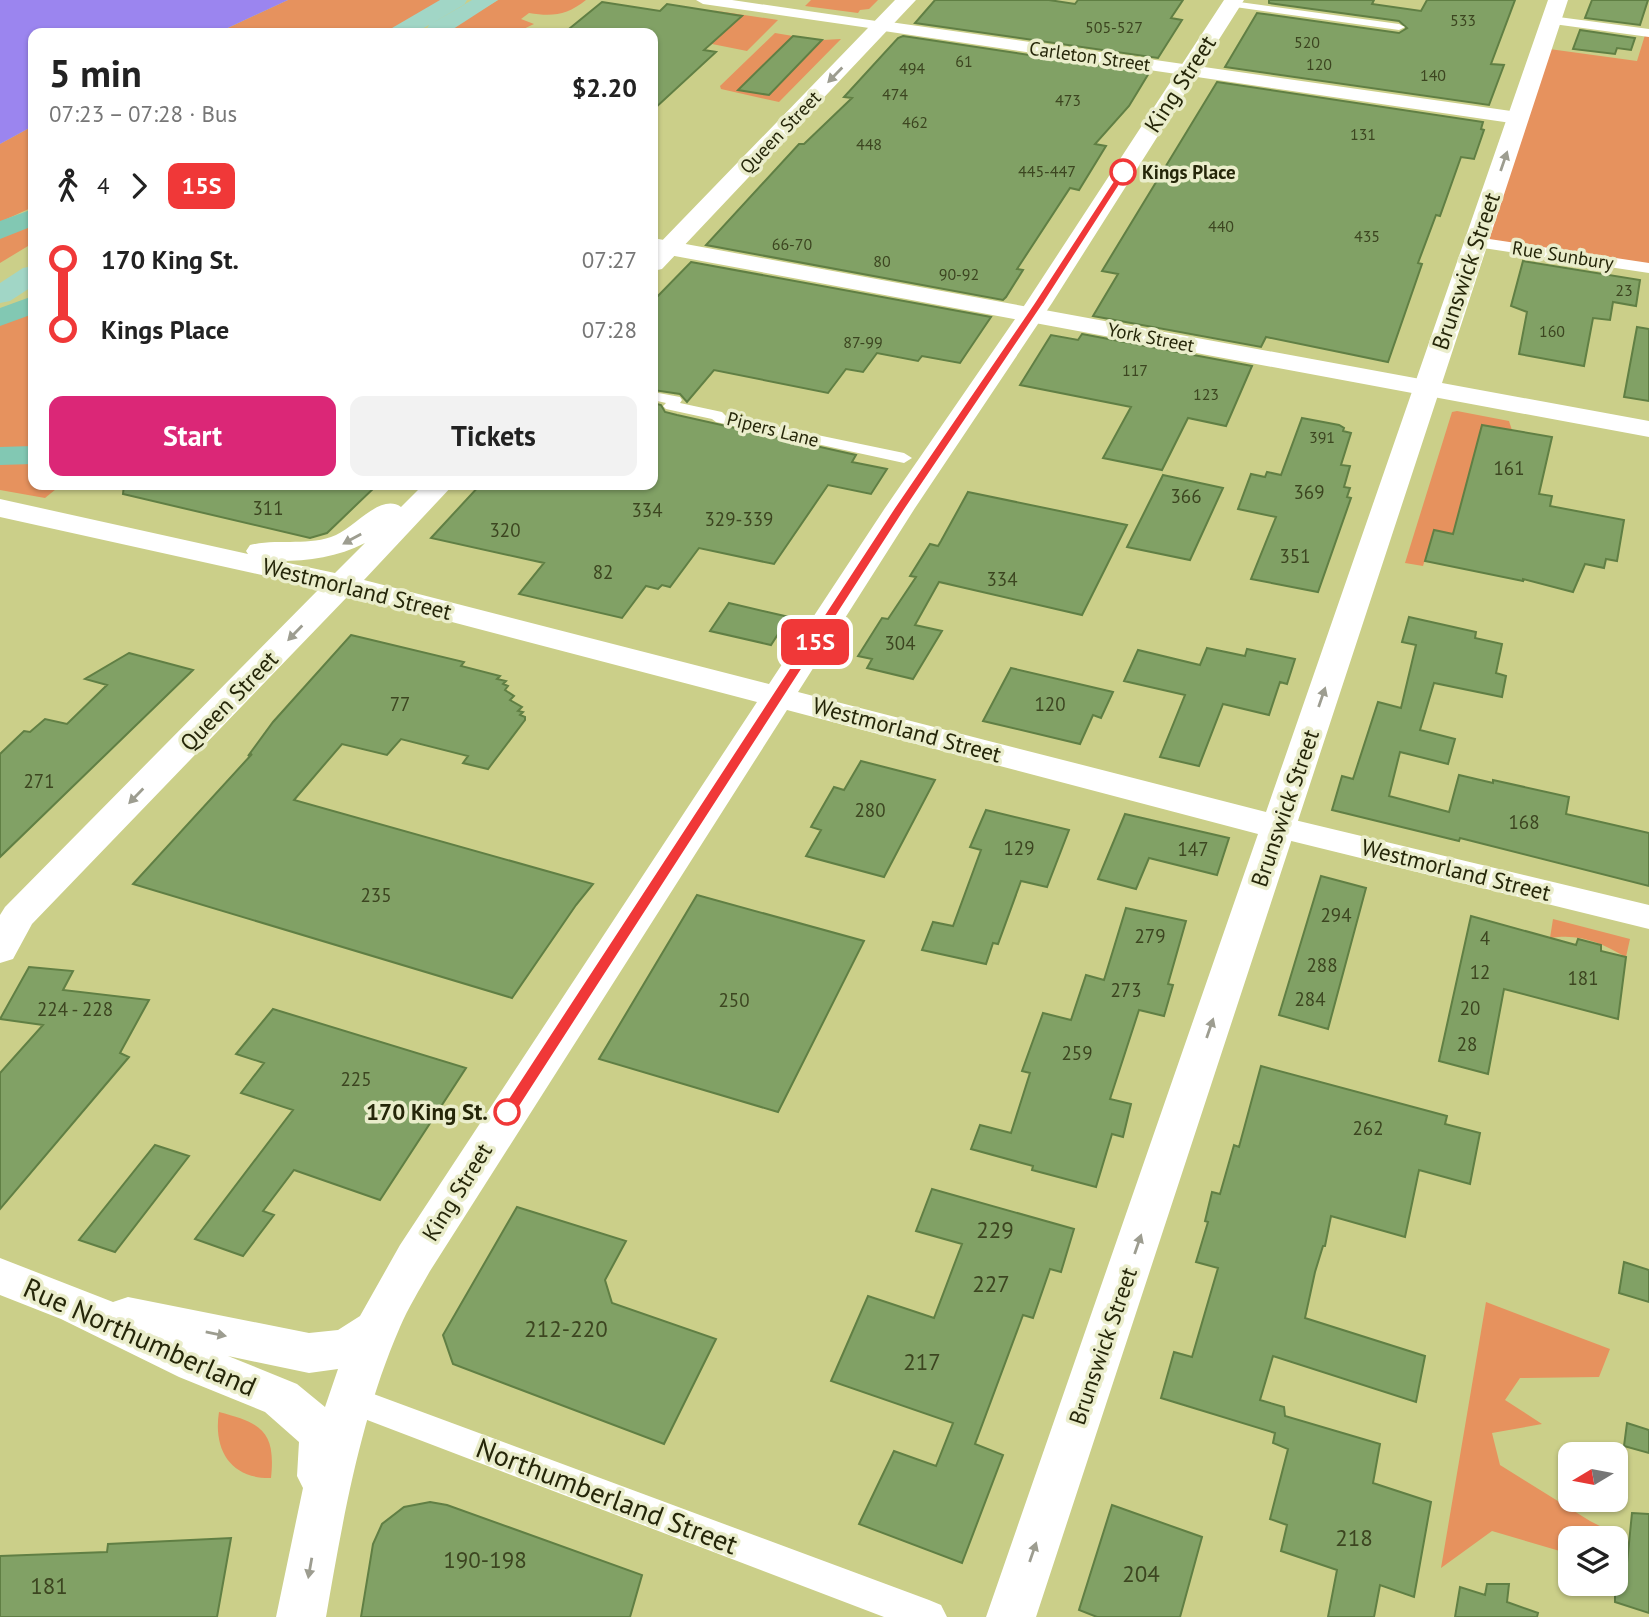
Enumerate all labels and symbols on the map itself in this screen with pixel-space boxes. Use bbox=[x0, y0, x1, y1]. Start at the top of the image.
house number: 533 bbox=[1450, 10, 1476, 30]
house number: 505-527 bbox=[1085, 17, 1143, 37]
street label: King Street bbox=[1137, 30, 1222, 138]
house number: 520 bbox=[1294, 32, 1320, 52]
street label: Carleton Street bbox=[1028, 36, 1153, 76]
house number: 61 bbox=[955, 51, 973, 71]
house number: 120 bbox=[1306, 54, 1332, 74]
house number: 494 bbox=[899, 58, 925, 78]
house number: 140 bbox=[1420, 65, 1446, 85]
one-way arrow bbox=[828, 66, 844, 83]
house number: 474 bbox=[882, 84, 908, 104]
street label: Queen Street bbox=[734, 85, 826, 179]
house number: 473 bbox=[1055, 90, 1081, 110]
house number: 462 bbox=[902, 112, 928, 132]
house number: 131 bbox=[1350, 124, 1376, 144]
house number: 448 bbox=[856, 134, 882, 154]
one-way arrow bbox=[1499, 150, 1510, 171]
marker: Kings Place bbox=[1110, 159, 1136, 185]
place label: Kings Place bbox=[1142, 160, 1236, 184]
house number: 445-447 bbox=[1018, 161, 1076, 181]
street label: Brunswick Street bbox=[1425, 188, 1506, 353]
house number: 440 bbox=[1208, 216, 1234, 236]
house number: 435 bbox=[1354, 226, 1380, 246]
house number: 66-70 bbox=[772, 234, 813, 254]
street label: Rue Sunbury bbox=[1510, 235, 1616, 275]
house number: 80 bbox=[873, 251, 891, 271]
house number: 90-92 bbox=[939, 264, 979, 284]
house number: 23 bbox=[1615, 280, 1633, 300]
street label: York Street bbox=[1106, 317, 1197, 357]
house number: 160 bbox=[1539, 321, 1565, 341]
house number: 87-99 bbox=[843, 332, 883, 352]
house number: 117 bbox=[1122, 360, 1148, 380]
house number: 123 bbox=[1193, 384, 1219, 404]
street label: Pipers Lane bbox=[724, 406, 822, 452]
house number: 391 bbox=[1309, 427, 1335, 447]
house number: 161 bbox=[1493, 456, 1525, 480]
house number: 369 bbox=[1293, 480, 1325, 504]
house number: 366 bbox=[1170, 484, 1202, 508]
house number: 311 bbox=[252, 496, 284, 520]
house number: 334 bbox=[631, 498, 663, 522]
house number: 329-339 bbox=[705, 507, 773, 531]
house number: 320 bbox=[489, 518, 521, 542]
one-way arrow bbox=[342, 533, 361, 545]
house number: 351 bbox=[1279, 544, 1311, 568]
street label: Westmorland Street bbox=[259, 551, 455, 626]
house number: 82 bbox=[593, 560, 613, 584]
house number: 334 bbox=[986, 567, 1018, 591]
line badge: 15S bbox=[775, 619, 855, 665]
one-way arrow bbox=[288, 624, 304, 641]
house number: 304 bbox=[884, 631, 916, 655]
street label: Queen Street bbox=[174, 644, 284, 757]
one-way arrow bbox=[1318, 686, 1328, 707]
street label: Westmorland Street bbox=[810, 690, 1005, 769]
house number: 77 bbox=[390, 692, 410, 716]
house number: 120 bbox=[1034, 692, 1066, 716]
street label: Brunswick Street bbox=[1244, 725, 1325, 890]
house number: 271 bbox=[23, 769, 55, 793]
one-way arrow bbox=[127, 787, 144, 804]
house number: 280 bbox=[854, 798, 886, 822]
house number: 168 bbox=[1508, 810, 1540, 834]
street label: Westmorland Street bbox=[1358, 832, 1554, 907]
house number: 129 bbox=[1003, 836, 1035, 860]
house number: 147 bbox=[1177, 837, 1209, 861]
house number: 235 bbox=[360, 883, 392, 907]
house number: 294 bbox=[1320, 903, 1352, 927]
house number: 279 bbox=[1134, 924, 1166, 948]
house number: 4 bbox=[1480, 926, 1490, 950]
house number: 288 bbox=[1306, 953, 1338, 977]
house number: 12 bbox=[1470, 960, 1490, 984]
house number: 181 bbox=[1567, 966, 1599, 990]
house number: 273 bbox=[1110, 978, 1142, 1002]
house number: 284 bbox=[1294, 987, 1326, 1011]
house number: 250 bbox=[718, 988, 750, 1012]
house number: 20 bbox=[1460, 996, 1480, 1020]
house number: 224 - 228 bbox=[37, 997, 113, 1021]
one-way arrow bbox=[1205, 1018, 1216, 1039]
house number: 28 bbox=[1457, 1032, 1477, 1056]
house number: 259 bbox=[1061, 1041, 1093, 1065]
house number: 225 bbox=[340, 1067, 372, 1091]
place label: 170 King St. bbox=[366, 1097, 488, 1126]
marker: 170 King St. bbox=[494, 1099, 520, 1125]
house number: 262 bbox=[1352, 1116, 1384, 1140]
street label: King Street bbox=[415, 1137, 498, 1246]
house number: 229 bbox=[976, 1215, 1014, 1244]
one-way arrow bbox=[1133, 1233, 1143, 1254]
street label: Brunswick Street bbox=[1062, 1263, 1143, 1428]
street label: Rue Northumberland bbox=[18, 1269, 263, 1405]
house number: 227 bbox=[972, 1269, 1010, 1298]
house number: 212-220 bbox=[524, 1314, 608, 1343]
one-way arrow bbox=[205, 1329, 227, 1340]
house number: 217 bbox=[903, 1347, 941, 1376]
street label: Northumberland Street bbox=[471, 1429, 744, 1563]
north arrow bbox=[1558, 1442, 1628, 1512]
house number: 218 bbox=[1335, 1523, 1373, 1552]
one-way arrow bbox=[1028, 1542, 1039, 1563]
house number: 190-198 bbox=[443, 1545, 527, 1574]
one-way arrow bbox=[304, 1557, 315, 1579]
house number: 204 bbox=[1122, 1559, 1160, 1588]
house number: 181 bbox=[30, 1571, 68, 1600]

